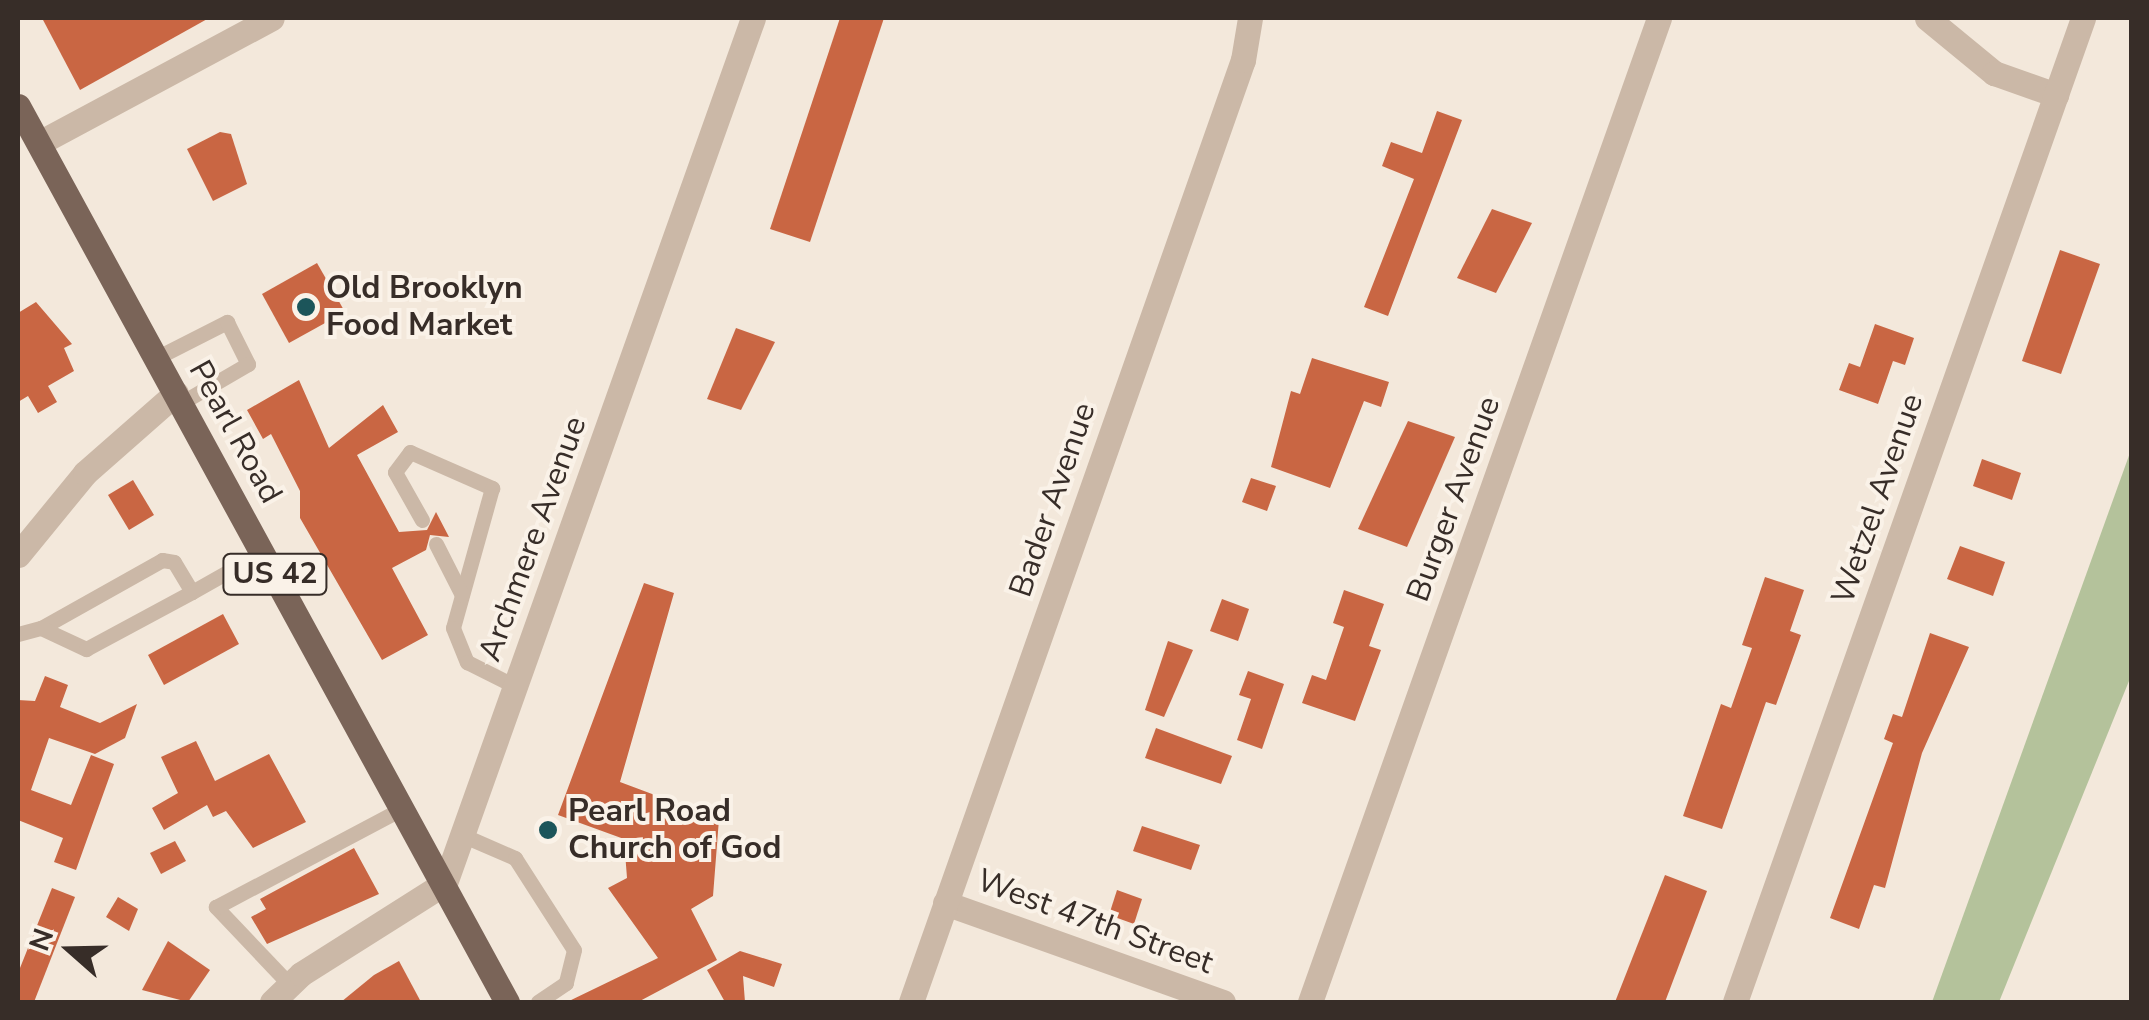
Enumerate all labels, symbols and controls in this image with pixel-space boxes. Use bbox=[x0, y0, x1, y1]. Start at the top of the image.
place label: Old Brooklyn Food Market bbox=[326, 270, 523, 345]
marker: Old Brooklyn Food Market bbox=[295, 296, 317, 318]
street label: Pearl Road bbox=[180, 354, 290, 510]
street label: Wetzel Avenue bbox=[1824, 389, 1932, 609]
street label: Burger Avenue bbox=[1399, 391, 1509, 607]
street label: Bader Avenue bbox=[1002, 398, 1104, 602]
street label: Archmere Avenue bbox=[471, 411, 595, 667]
road number: US 42 bbox=[220, 549, 330, 599]
place label: Pearl Road Church of God bbox=[568, 793, 781, 868]
marker: Pearl Road Church of God bbox=[537, 819, 559, 841]
street label: West 47th Street bbox=[972, 861, 1218, 983]
north arrow bbox=[20, 900, 120, 1000]
text: N bbox=[20, 923, 63, 956]

